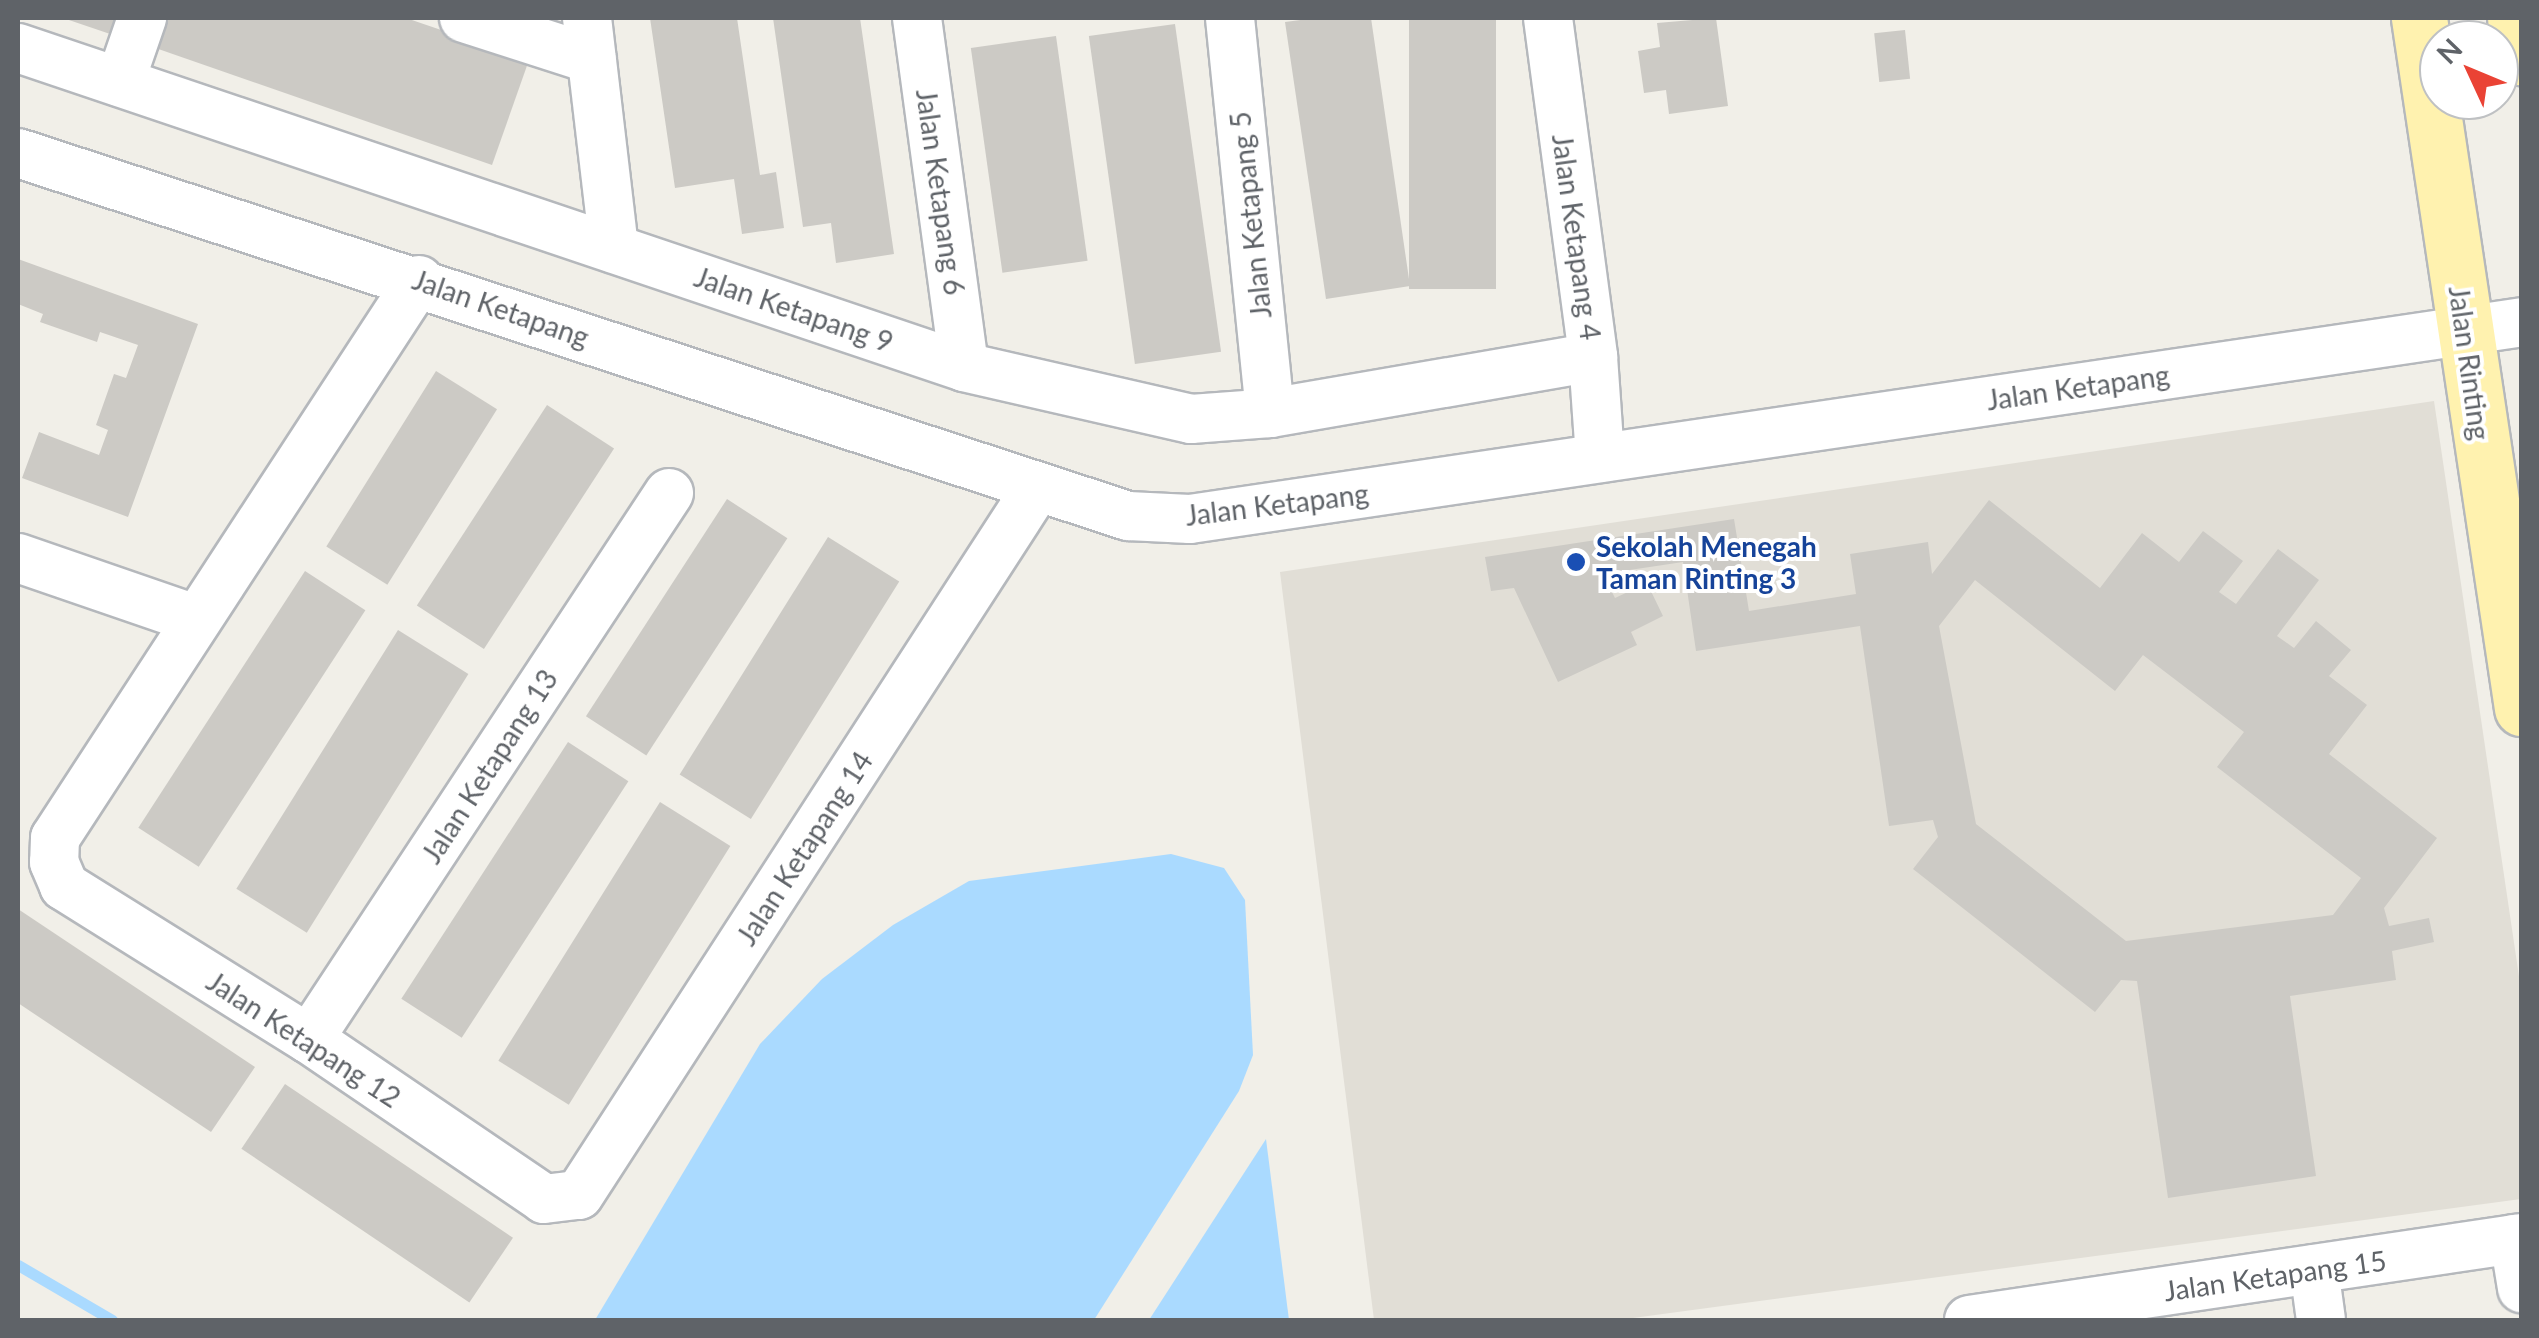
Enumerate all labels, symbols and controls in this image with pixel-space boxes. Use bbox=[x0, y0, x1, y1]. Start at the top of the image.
north arrow bbox=[2419, 20, 2519, 120]
text: N bbox=[2429, 31, 2469, 70]
street label: Jalan Ketapang 6 bbox=[910, 87, 972, 297]
street label: Jalan Ketapang 5 bbox=[1222, 110, 1278, 320]
street label: Jalan Ketapang 4 bbox=[1546, 132, 1608, 342]
street label: Jalan Ketapang 9 bbox=[690, 259, 898, 359]
street label: Jalan Ketapang bbox=[408, 262, 594, 354]
street label: Jalan Rinting bbox=[2443, 284, 2497, 442]
street label: Jalan Ketapang bbox=[1984, 358, 2172, 416]
street label: Jalan Ketapang bbox=[1183, 476, 1371, 532]
place label: Sekolah Menegah Taman Rinting 3 bbox=[1596, 529, 1817, 595]
marker: Sekolah Menegah Taman Rinting 3 bbox=[1565, 551, 1587, 573]
street label: Jalan Ketapang 13 bbox=[414, 663, 564, 869]
street label: Jalan Ketapang 14 bbox=[729, 745, 879, 951]
street label: Jalan Ketapang 12 bbox=[201, 964, 407, 1114]
street label: Jalan Ketapang 15 bbox=[2162, 1243, 2388, 1307]

